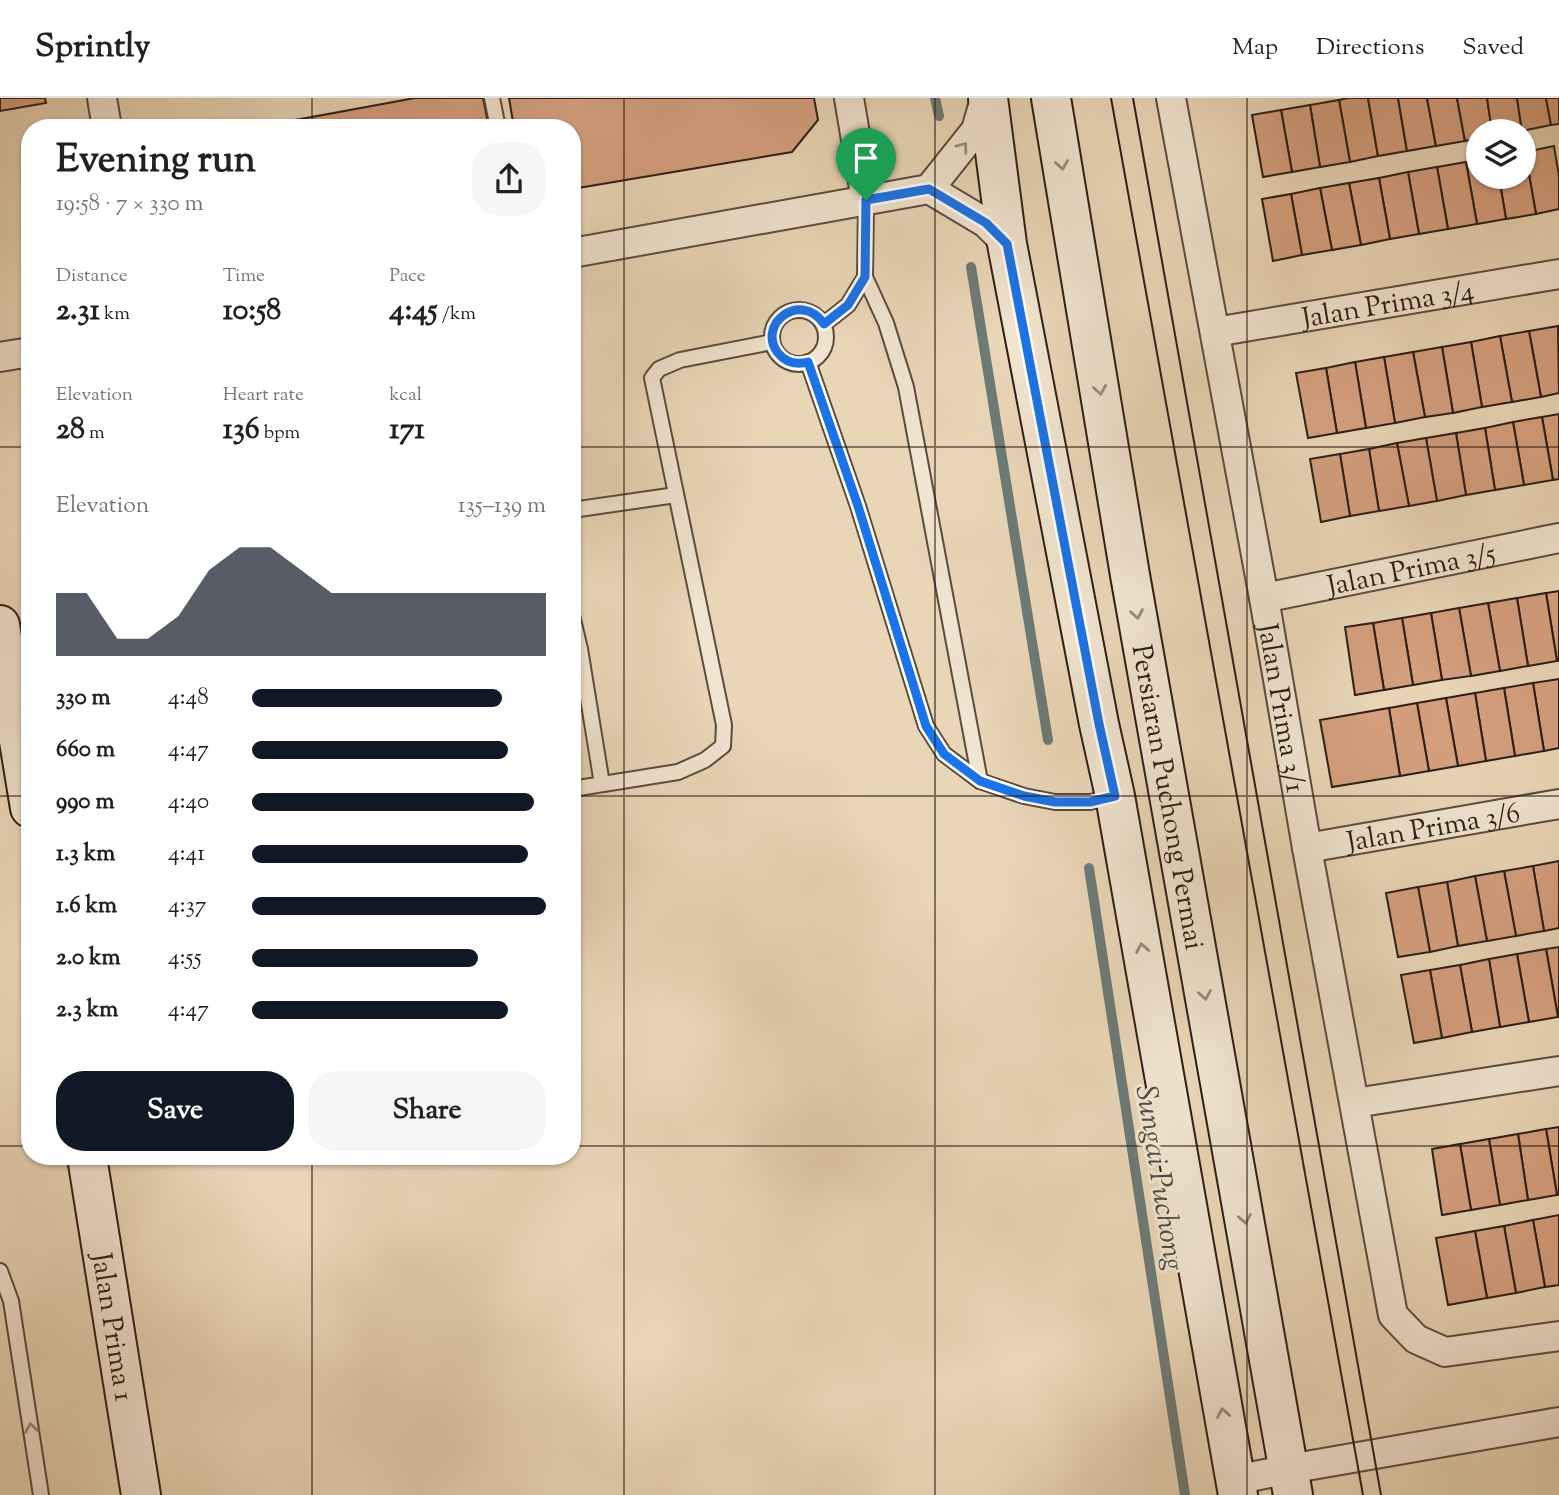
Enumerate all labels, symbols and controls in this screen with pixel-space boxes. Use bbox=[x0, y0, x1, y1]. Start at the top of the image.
text: Sprintly bbox=[35, 24, 151, 72]
text: Map bbox=[1232, 31, 1278, 65]
text: Directions bbox=[1316, 31, 1424, 65]
text: Saved bbox=[1462, 31, 1524, 65]
map controls bbox=[1466, 119, 1536, 189]
button: layers bbox=[1466, 119, 1536, 189]
pin bbox=[836, 128, 896, 200]
text: Evening run bbox=[56, 135, 256, 189]
icon: arrive bbox=[847, 139, 885, 177]
button: share bbox=[472, 142, 546, 216]
one-way arrow bbox=[955, 142, 967, 154]
one-way arrow bbox=[1054, 159, 1069, 171]
text: 19:58 · 7 × 330 m bbox=[56, 188, 204, 221]
text: Distance bbox=[56, 263, 128, 290]
text: Time bbox=[223, 263, 265, 290]
text: Pace bbox=[389, 263, 426, 290]
street label: Jalan Prima 3/4 bbox=[1297, 272, 1477, 340]
text: 2.31 bbox=[56, 290, 100, 333]
text: 10:58 bbox=[223, 290, 281, 333]
text: 4:45 bbox=[389, 290, 438, 333]
text: km bbox=[100, 301, 130, 328]
text: /km bbox=[438, 301, 476, 328]
text: Elevation bbox=[56, 382, 133, 409]
text: Heart rate bbox=[223, 382, 304, 409]
text: kcal bbox=[389, 382, 422, 409]
one-way arrow bbox=[1092, 384, 1107, 396]
text: 28 bbox=[56, 409, 85, 452]
text: 136 bbox=[223, 409, 260, 452]
text: 171 bbox=[389, 409, 425, 452]
text: m bbox=[85, 420, 105, 447]
text: bpm bbox=[260, 420, 300, 447]
text: Elevation bbox=[56, 490, 149, 523]
text: 135–139 m bbox=[458, 490, 546, 523]
street label: Jalan Prima 3/5 bbox=[1322, 534, 1500, 608]
one-way arrow bbox=[1129, 608, 1144, 620]
street label: Jalan Prima 3/1 bbox=[1245, 619, 1314, 796]
street label: Persiaran Puchong Permai bbox=[1120, 642, 1213, 953]
text: 330 m bbox=[56, 682, 110, 715]
text: 4:48 bbox=[168, 682, 209, 715]
text: 660 m bbox=[56, 734, 115, 767]
text: 4:47 bbox=[168, 734, 209, 767]
text: 990 m bbox=[56, 786, 114, 819]
text: 4:40 bbox=[168, 786, 209, 819]
street label: Jalan Prima 3/6 bbox=[1342, 794, 1523, 864]
text: 1.3 km bbox=[56, 838, 115, 871]
text: 4:41 bbox=[168, 838, 205, 871]
text: 1.6 km bbox=[56, 890, 117, 923]
text: 4:37 bbox=[168, 890, 206, 923]
text: 2.0 km bbox=[56, 942, 121, 975]
text: 4:55 bbox=[168, 942, 202, 975]
one-way arrow bbox=[1135, 942, 1150, 954]
one-way arrow bbox=[1197, 989, 1212, 1000]
text: 2.3 km bbox=[56, 994, 118, 1027]
text: 4:47 bbox=[168, 994, 209, 1027]
button: Save bbox=[56, 1071, 294, 1151]
button: Share bbox=[308, 1071, 546, 1151]
water label: Sungai Puchong bbox=[1123, 1082, 1194, 1274]
one-way arrow bbox=[1237, 1213, 1252, 1224]
street label: Jalan Prima 1 bbox=[79, 1248, 143, 1404]
one-way arrow bbox=[1216, 1407, 1231, 1419]
one-way arrow bbox=[24, 1422, 39, 1433]

